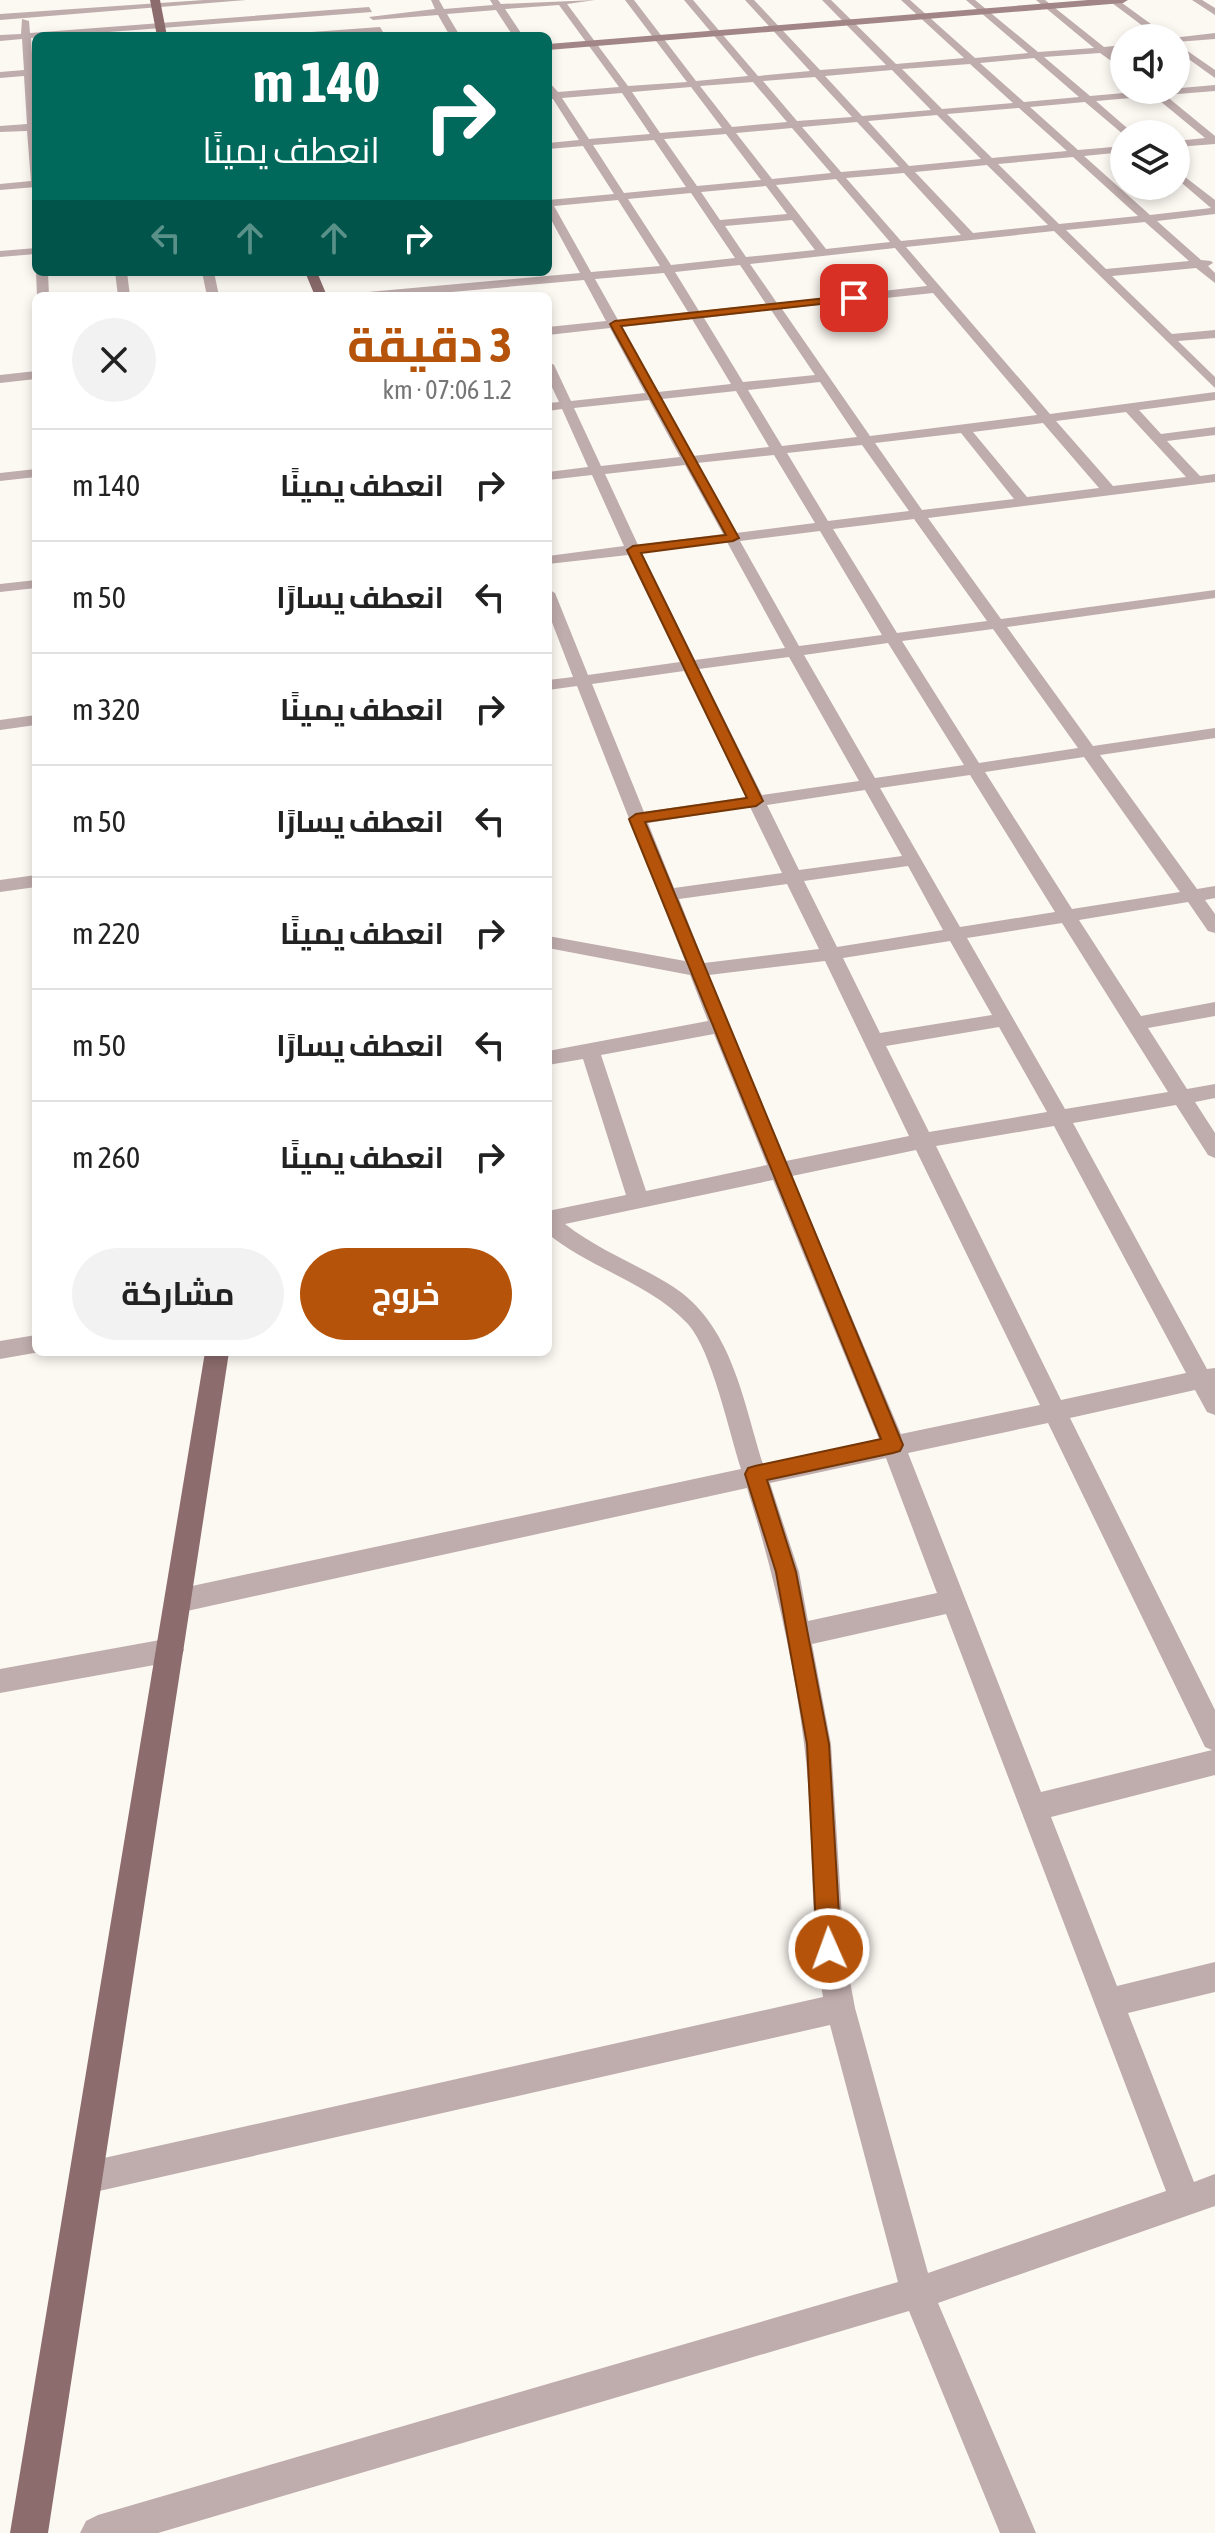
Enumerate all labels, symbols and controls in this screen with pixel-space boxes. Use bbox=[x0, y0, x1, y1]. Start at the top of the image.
map controls bbox=[1110, 24, 1190, 200]
button: sound bbox=[1110, 24, 1190, 104]
text: 140 m bbox=[253, 50, 380, 114]
icon: right bbox=[408, 64, 512, 168]
button: layers bbox=[1110, 120, 1190, 200]
text: انعطف يمينًا bbox=[202, 129, 380, 171]
icon: left bbox=[144, 216, 188, 260]
icon: ahead bbox=[228, 216, 272, 260]
icon: ahead bbox=[312, 216, 356, 260]
icon: right bbox=[396, 216, 440, 260]
pin bbox=[820, 264, 888, 332]
icon: arrive bbox=[832, 276, 876, 320]
text: 3 دقيقة bbox=[347, 317, 512, 372]
button: close bbox=[72, 318, 156, 402]
text: 1.2 km · 07:06 bbox=[382, 375, 512, 405]
icon: right bbox=[468, 463, 512, 507]
text: 140 m bbox=[72, 468, 140, 502]
text: انعطف يمينًا bbox=[280, 468, 444, 502]
icon: left bbox=[468, 575, 512, 619]
text: 50 m bbox=[72, 580, 126, 614]
text: انعطف يسارًا bbox=[276, 580, 444, 614]
icon: right bbox=[468, 687, 512, 731]
text: 320 m bbox=[72, 692, 140, 726]
text: انعطف يمينًا bbox=[280, 692, 444, 726]
icon: left bbox=[468, 799, 512, 843]
text: 50 m bbox=[72, 804, 126, 838]
text: انعطف يسارًا bbox=[276, 804, 444, 838]
icon: right bbox=[468, 911, 512, 955]
text: 220 m bbox=[72, 916, 140, 950]
text: انعطف يمينًا bbox=[280, 916, 444, 950]
icon: left bbox=[468, 1023, 512, 1067]
text: 50 m bbox=[72, 1028, 126, 1062]
text: انعطف يسارًا bbox=[276, 1028, 444, 1062]
icon: right bbox=[468, 1135, 512, 1179]
text: 260 m bbox=[72, 1140, 140, 1174]
text: انعطف يمينًا bbox=[280, 1140, 444, 1174]
button: مشاركة bbox=[72, 1248, 284, 1340]
button: خروج bbox=[300, 1248, 512, 1340]
position arrow bbox=[787, 1907, 871, 1991]

